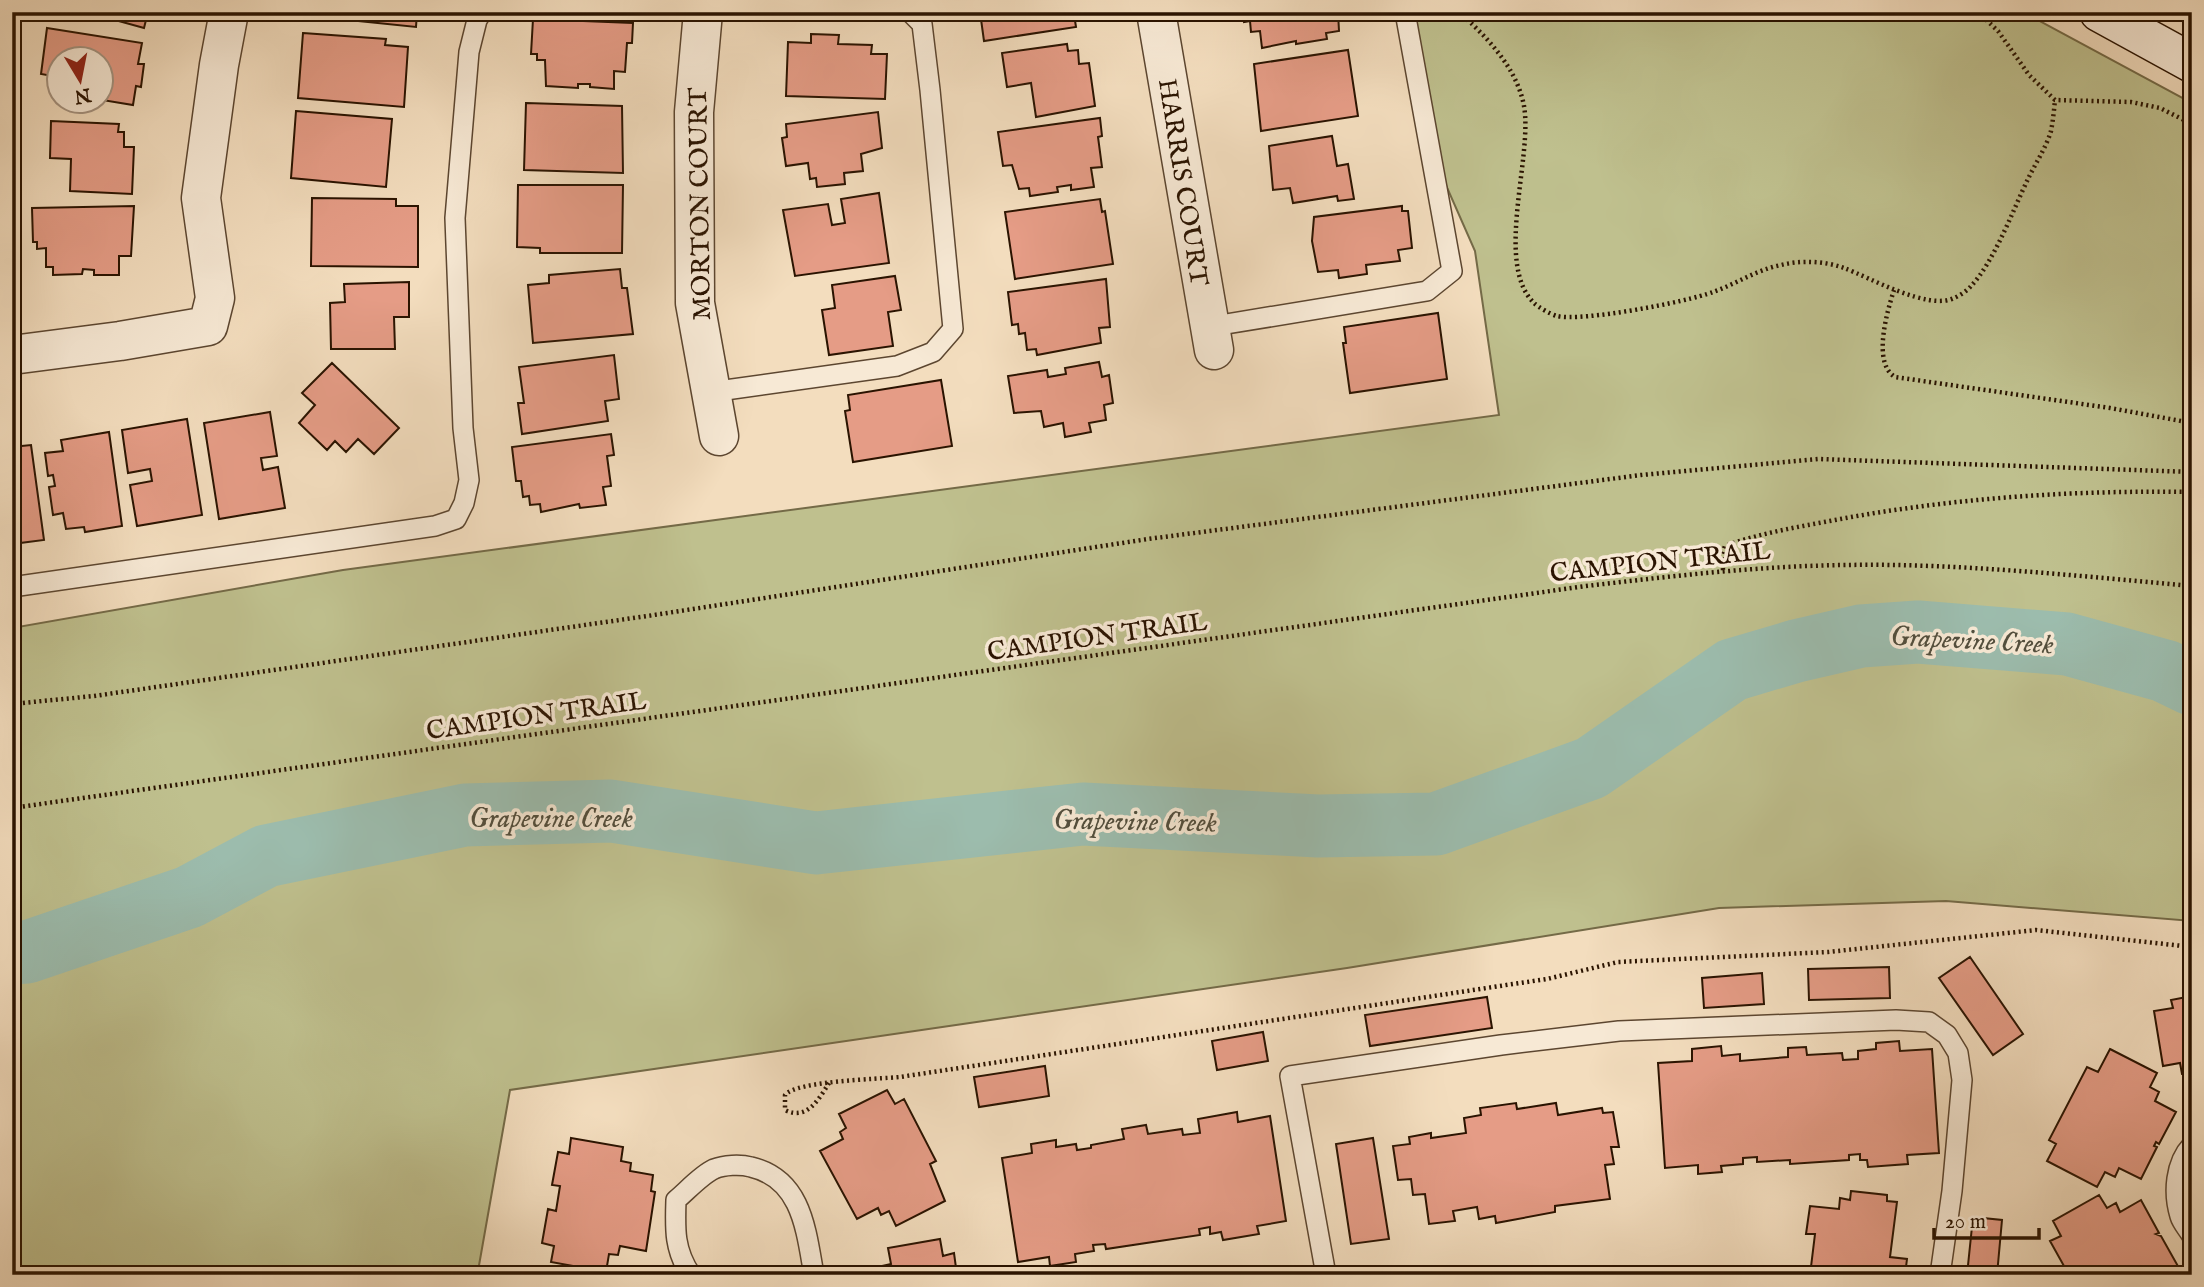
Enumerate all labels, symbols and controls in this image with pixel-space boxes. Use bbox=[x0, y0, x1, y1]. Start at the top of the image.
north arrow bbox=[46, 46, 116, 116]
street label: HARRIS COURT bbox=[1150, 76, 1215, 288]
text: N bbox=[72, 81, 94, 108]
street label: MORTON COURT bbox=[682, 87, 719, 321]
street label: CAMPION TRAIL bbox=[1548, 534, 1773, 590]
street label: CAMPION TRAIL bbox=[985, 606, 1210, 669]
water label: Grapevine Creek bbox=[1889, 620, 2055, 663]
street label: CAMPION TRAIL bbox=[424, 685, 649, 748]
water label: Grapevine Creek bbox=[469, 802, 633, 837]
water label: Grapevine Creek bbox=[1053, 804, 1217, 841]
scale bar bbox=[1934, 1196, 2039, 1240]
text: 20 m bbox=[1945, 1209, 1986, 1236]

